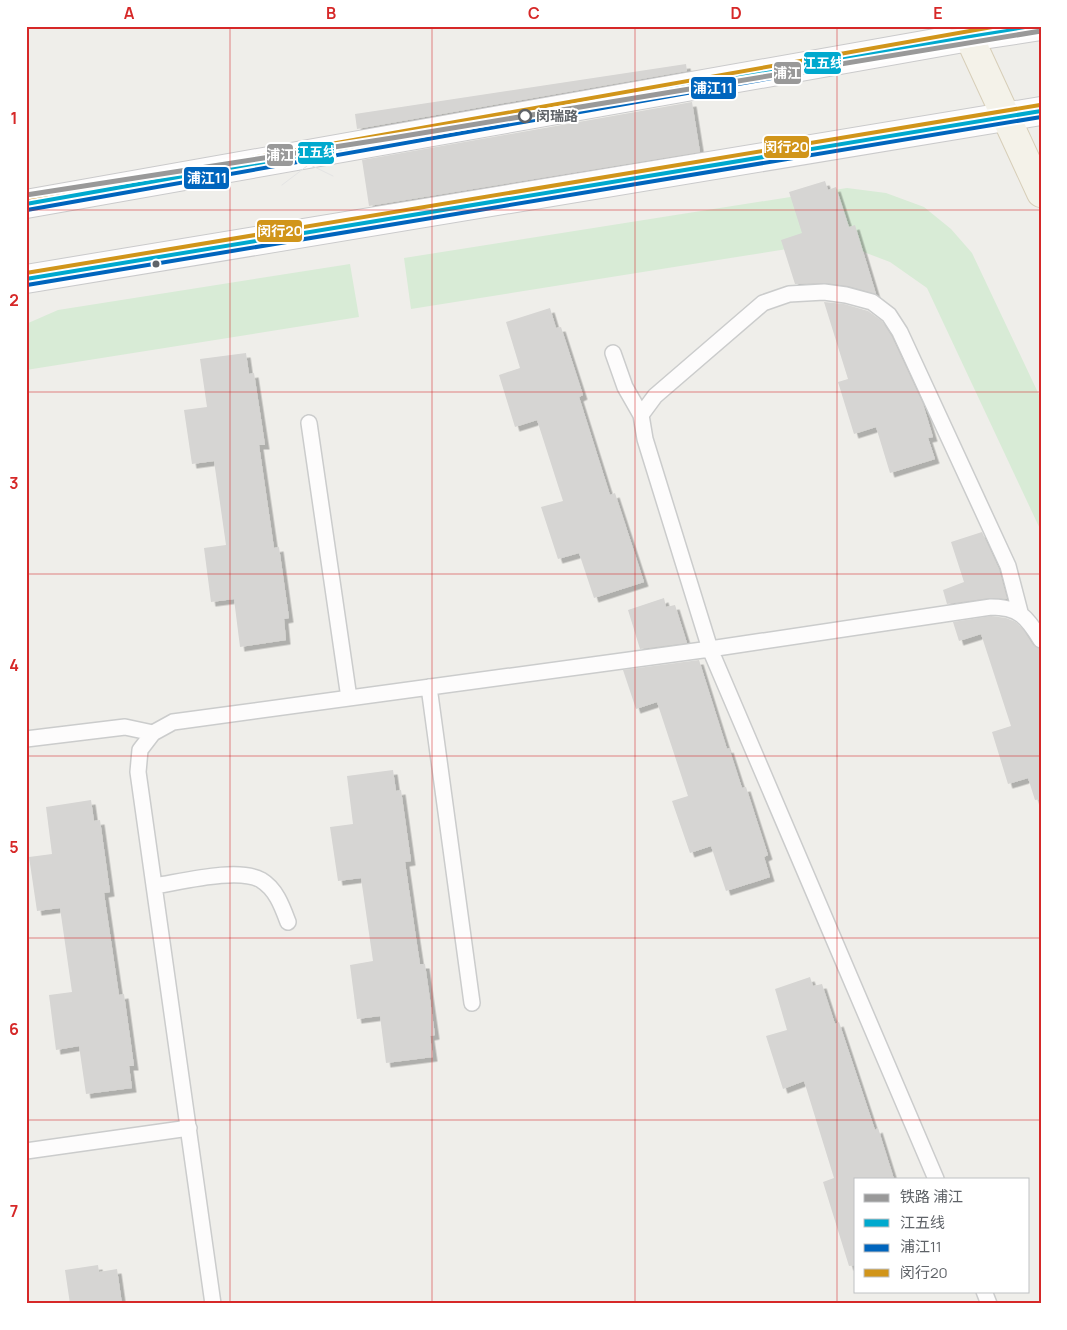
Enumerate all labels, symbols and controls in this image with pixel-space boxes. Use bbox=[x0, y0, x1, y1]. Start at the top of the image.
text: A bbox=[124, 2, 135, 24]
text: B bbox=[326, 2, 336, 24]
text: C bbox=[528, 2, 540, 24]
text: D bbox=[730, 2, 742, 24]
text: E bbox=[933, 2, 943, 24]
line badge: 江五线 bbox=[803, 51, 842, 75]
text: 江五线 bbox=[802, 53, 844, 72]
line badge: 浦江 bbox=[773, 61, 802, 85]
text: 浦江 bbox=[773, 63, 801, 82]
line badge: 浦江11 bbox=[690, 76, 737, 100]
text: 浦江11 bbox=[693, 78, 733, 97]
place label: 闵瑞路 bbox=[536, 106, 578, 125]
text: 1 bbox=[10, 107, 18, 129]
marker: 闵瑞路 bbox=[518, 109, 532, 123]
line badge: 闵行20 bbox=[763, 135, 810, 159]
text: 闵行20 bbox=[763, 137, 809, 156]
line badge: 江五线 bbox=[297, 141, 335, 165]
text: 江五线 bbox=[295, 142, 337, 161]
line badge: 浦江 bbox=[266, 143, 294, 167]
text: 浦江 bbox=[266, 145, 294, 164]
line badge: 浦江11 bbox=[183, 166, 230, 190]
text: 浦江11 bbox=[187, 168, 227, 187]
line badge: 闵行20 bbox=[256, 219, 303, 243]
text: 闵行20 bbox=[257, 221, 303, 240]
unlabelled marker bbox=[151, 259, 161, 269]
text: 2 bbox=[9, 289, 19, 311]
text: 3 bbox=[9, 472, 19, 494]
text: 4 bbox=[9, 654, 19, 676]
text: 5 bbox=[9, 836, 19, 858]
text: 6 bbox=[9, 1018, 19, 1040]
legend bbox=[854, 1178, 1030, 1292]
text: 铁路 浦江 bbox=[900, 1186, 963, 1207]
text: 7 bbox=[10, 1200, 18, 1222]
text: 江五线 bbox=[900, 1212, 945, 1233]
text: 浦江11 bbox=[900, 1236, 942, 1257]
text: 闵行20 bbox=[900, 1262, 948, 1283]

